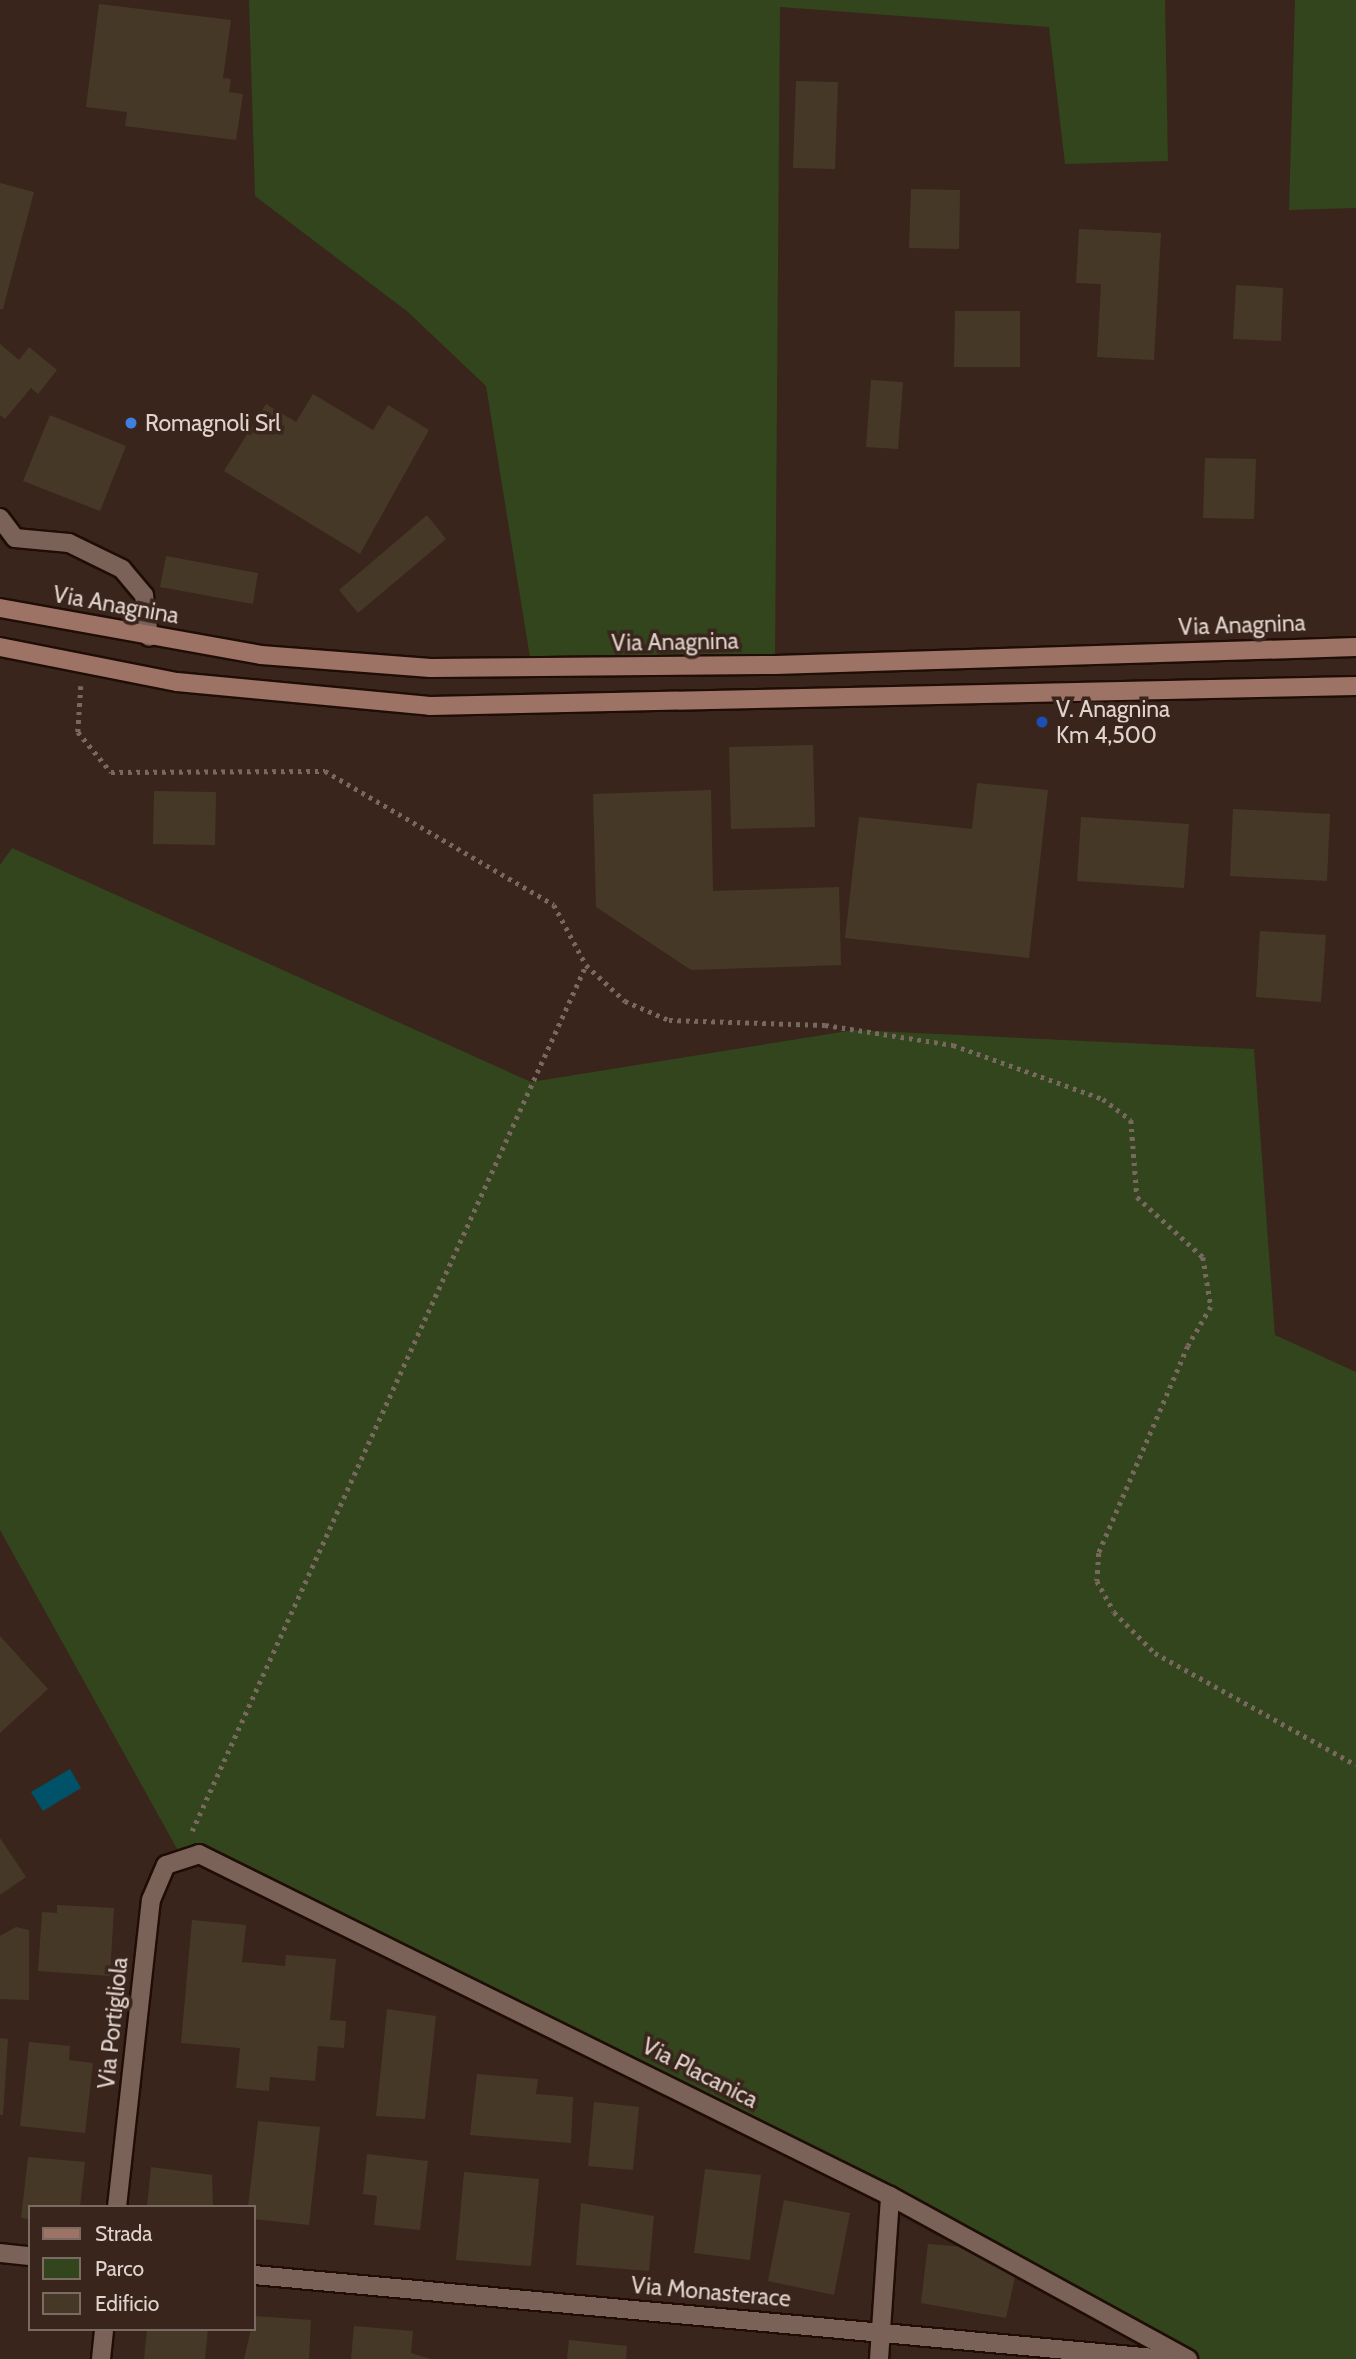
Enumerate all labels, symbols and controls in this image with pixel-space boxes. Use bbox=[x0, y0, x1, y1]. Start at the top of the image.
place label: Romagnoli Srl bbox=[145, 409, 281, 437]
marker: Romagnoli Srl bbox=[123, 415, 139, 431]
street label: Via Anagnina bbox=[51, 580, 181, 630]
street label: Via Anagnina bbox=[1178, 609, 1306, 641]
street label: Via Anagnina bbox=[611, 627, 739, 657]
place label: V. Anagnina Km 4,500 bbox=[1056, 695, 1170, 749]
marker: V. Anagnina Km 4,500 bbox=[1034, 714, 1050, 730]
street label: Via Portigliola bbox=[92, 1956, 134, 2090]
street label: Via Placanica bbox=[637, 2032, 763, 2114]
legend bbox=[28, 2205, 256, 2331]
text: Strada bbox=[95, 2221, 152, 2246]
text: Parco bbox=[95, 2256, 144, 2281]
street label: Via Monasterace bbox=[630, 2271, 792, 2313]
text: Edificio bbox=[95, 2291, 159, 2316]

